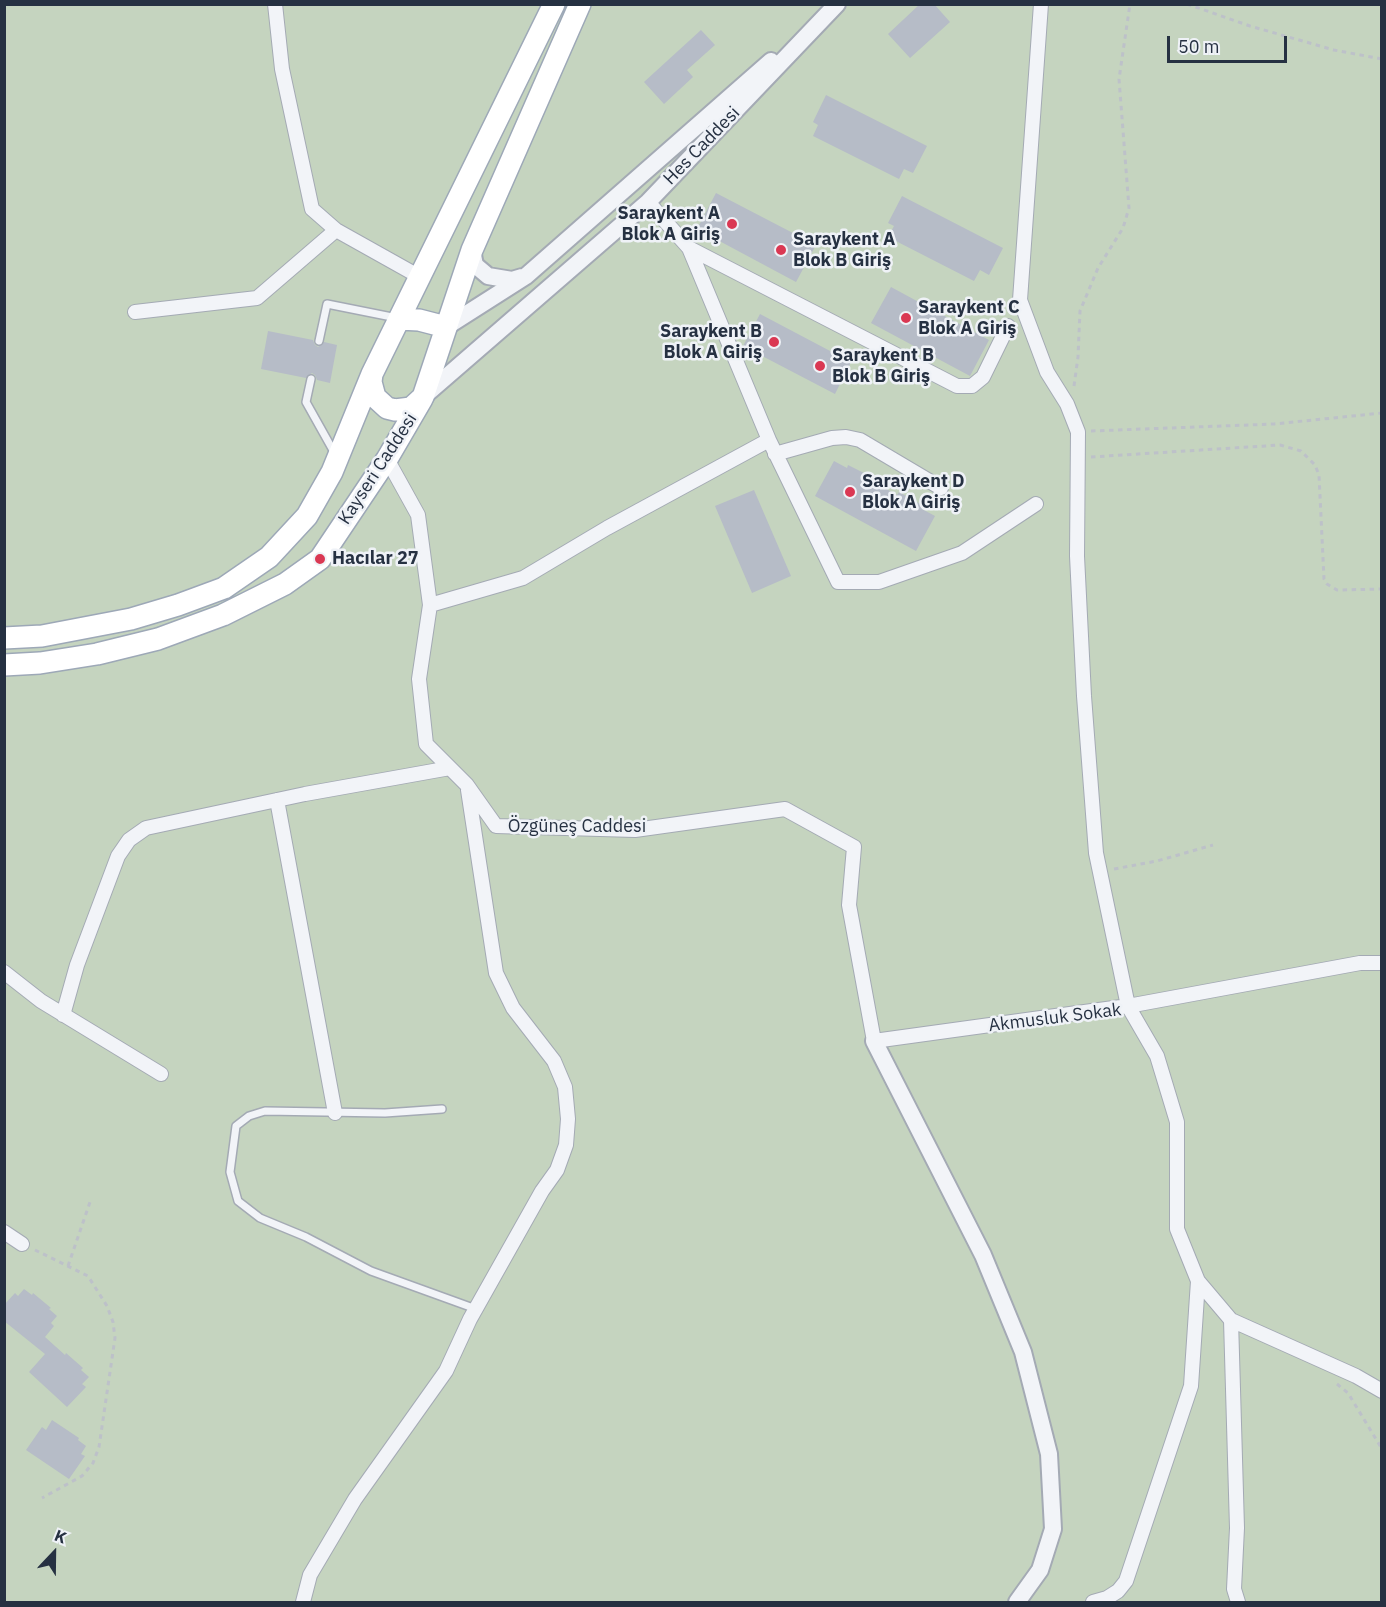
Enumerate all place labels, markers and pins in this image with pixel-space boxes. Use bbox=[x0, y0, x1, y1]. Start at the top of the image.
place label: Saraykent A Blok A Giriş bbox=[618, 203, 720, 246]
marker: Saraykent A Blok A Giriş bbox=[725, 217, 739, 231]
place label: Saraykent A Blok B Giriş bbox=[793, 229, 895, 272]
marker: Saraykent A Blok B Giriş bbox=[774, 243, 788, 257]
place label: Saraykent C Blok A Giriş bbox=[918, 297, 1020, 340]
marker: Saraykent C Blok A Giriş bbox=[899, 311, 913, 325]
place label: Saraykent B Blok A Giriş bbox=[660, 321, 762, 364]
marker: Saraykent B Blok A Giriş bbox=[767, 335, 781, 349]
place label: Saraykent B Blok B Giriş bbox=[832, 345, 934, 388]
marker: Saraykent B Blok B Giriş bbox=[813, 359, 827, 373]
place label: Saraykent D Blok A Giriş bbox=[862, 471, 965, 514]
marker: Saraykent D Blok A Giriş bbox=[843, 485, 857, 499]
place label: Hacılar 27 bbox=[332, 548, 419, 570]
marker: Hacılar 27 bbox=[313, 552, 327, 566]

